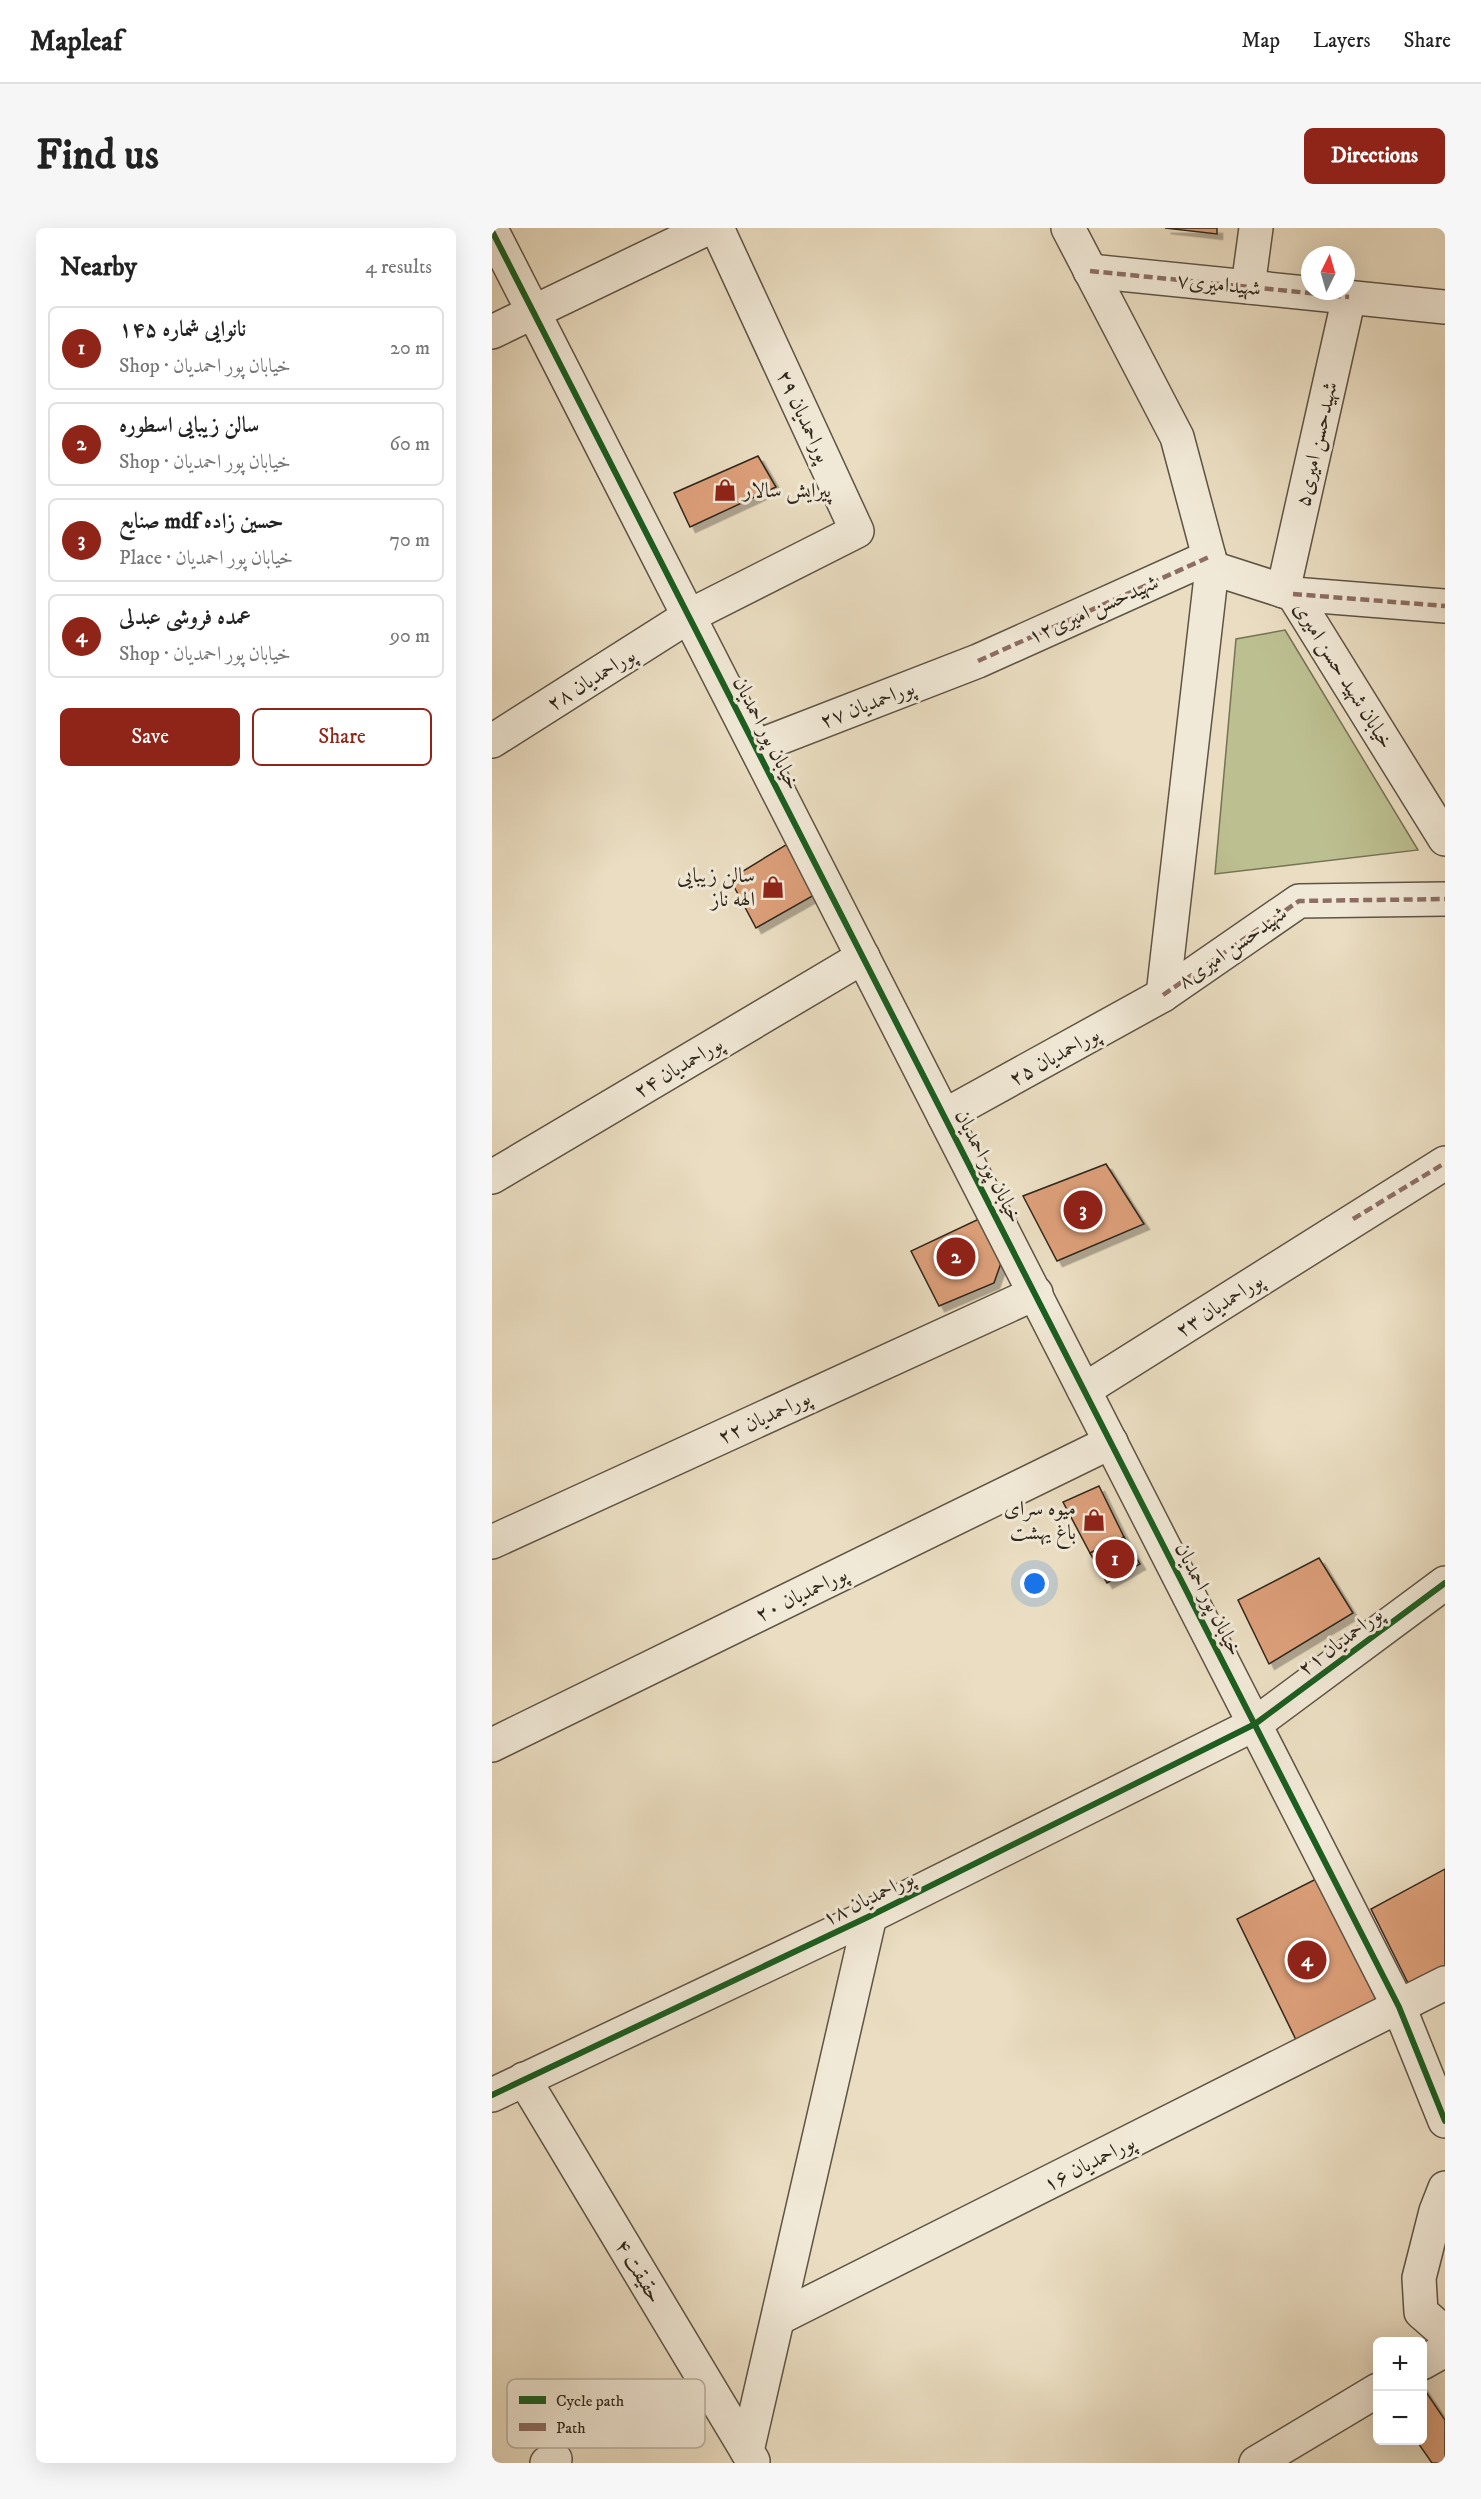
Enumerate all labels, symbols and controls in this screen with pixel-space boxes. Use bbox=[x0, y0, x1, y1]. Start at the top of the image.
text: Mapleaf bbox=[30, 24, 122, 59]
text: Map bbox=[1241, 28, 1280, 54]
text: Layers bbox=[1313, 28, 1371, 54]
text: Share bbox=[1404, 28, 1451, 54]
button: Directions bbox=[1304, 128, 1445, 184]
text: Find us bbox=[36, 130, 159, 182]
north arrow bbox=[1301, 246, 1355, 300]
text: Nearby bbox=[60, 251, 137, 284]
text: 4 results bbox=[365, 255, 432, 280]
street label: شهیدامیری۷ bbox=[1176, 268, 1262, 302]
text: نانوایی شماره ۱۴۵ bbox=[119, 316, 246, 343]
text: 1 bbox=[78, 336, 85, 361]
text: 20 m bbox=[390, 336, 430, 361]
text: Shop · خیابان پور احمدیان bbox=[119, 354, 291, 379]
street label: پوراحمدیان ۲۹ bbox=[769, 366, 836, 468]
street label: شهیدحسن امیری۵ bbox=[1290, 379, 1344, 509]
text: سالن زیبایی اسطوره bbox=[119, 412, 259, 439]
text: 2 bbox=[77, 432, 86, 457]
text: 60 m bbox=[390, 432, 430, 457]
text: Shop · خیابان پور احمدیان bbox=[119, 450, 291, 475]
shop icon: پیرایش سالار bbox=[712, 477, 738, 503]
place label: پیرایش سالار bbox=[741, 478, 832, 505]
text: صنایع mdf حسین زاده bbox=[119, 508, 284, 535]
text: 3 bbox=[78, 528, 85, 553]
text: 70 m bbox=[389, 528, 430, 553]
text: Place · خیابان پور احمدیان bbox=[119, 546, 293, 571]
street label: شهیدحسن امیری۱۲ bbox=[1024, 570, 1163, 650]
street label: خیابان شهید حسن امیری bbox=[1287, 597, 1399, 754]
text: عمده فروشی عبدلی bbox=[119, 604, 251, 631]
text: 4 bbox=[76, 624, 87, 649]
text: 90 m bbox=[390, 624, 430, 649]
text: Shop · خیابان پور احمدیان bbox=[119, 642, 291, 667]
street label: پوراحمدیان ۲۸ bbox=[543, 642, 642, 718]
street label: خیابان پور احمدیان bbox=[726, 672, 806, 795]
street label: پوراحمدیان ۲۷ bbox=[816, 675, 920, 736]
button: Save bbox=[60, 708, 240, 766]
button: Share bbox=[252, 708, 432, 766]
place label: سالن زیبایی الهه ناز bbox=[677, 863, 755, 913]
shop icon: سالن زیبایی الهه ناز bbox=[760, 874, 786, 900]
street label: شهیدحسن امیری۸ bbox=[1173, 901, 1292, 995]
street label: پوراحمدیان ۲۵ bbox=[1005, 1021, 1106, 1093]
street label: پوراحمدیان ۲۴ bbox=[629, 1031, 729, 1105]
street label: خیابان پور احمدیان bbox=[948, 1105, 1028, 1228]
pin: 3 bbox=[1064, 1188, 1102, 1232]
pin: 2 bbox=[936, 1234, 976, 1280]
street label: پوراحمدیان ۲۳ bbox=[1171, 1267, 1270, 1345]
street label: پوراحمدیان ۲۲ bbox=[714, 1385, 816, 1452]
place label: میوه سرای باغ یهشت bbox=[1004, 1496, 1076, 1550]
shop icon: میوه سرای باغ یهشت bbox=[1081, 1507, 1107, 1533]
pin: 1 bbox=[1096, 1536, 1134, 1582]
street label: خیابان پور احمدیان bbox=[1168, 1538, 1248, 1661]
street label: پوراحمدیان ۲۰ bbox=[751, 1561, 853, 1629]
your location bbox=[1020, 1569, 1049, 1598]
street label: پوراحمدیان ۲۱ bbox=[1293, 1601, 1389, 1683]
street label: پوراحمدیان ۱۸ bbox=[818, 1865, 920, 1933]
pin: 4 bbox=[1288, 1938, 1326, 1982]
street label: پوراحمدیان ۱۶ bbox=[1039, 2129, 1141, 2199]
street label: حقیقت ۴ bbox=[609, 2235, 667, 2308]
map controls bbox=[1373, 2337, 1427, 2445]
button: + bbox=[1373, 2337, 1427, 2391]
legend bbox=[507, 2379, 705, 2448]
text: Cycle path bbox=[556, 2391, 625, 2411]
button: − bbox=[1373, 2391, 1427, 2445]
text: Path bbox=[556, 2418, 586, 2438]

